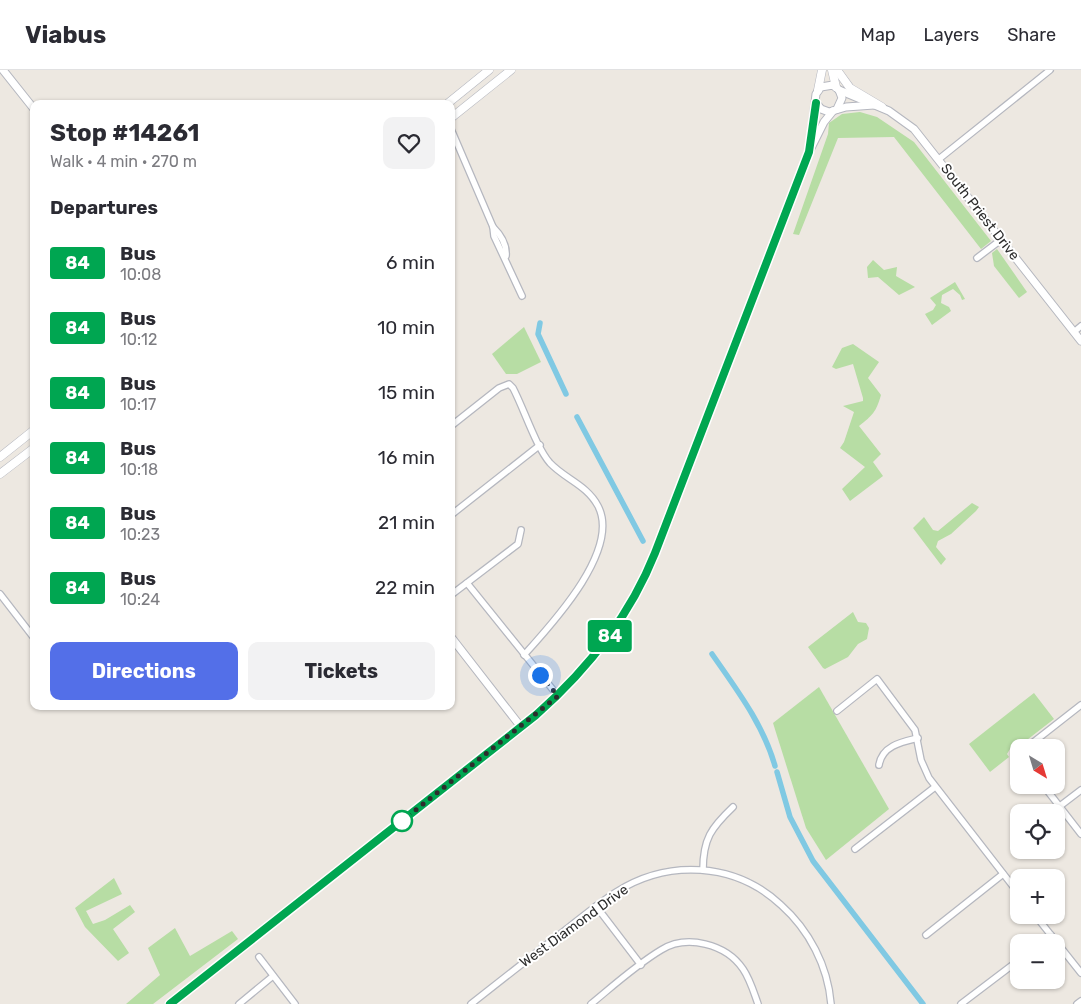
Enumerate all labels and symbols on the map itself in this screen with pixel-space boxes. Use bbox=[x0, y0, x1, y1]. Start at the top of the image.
street label: South Priest Drive bbox=[937, 160, 1023, 264]
line badge: 84 bbox=[588, 620, 632, 652]
your location bbox=[528, 663, 553, 688]
north arrow bbox=[1010, 739, 1065, 794]
unlabelled marker bbox=[391, 810, 413, 832]
street label: West Diamond Drive bbox=[516, 881, 632, 971]

